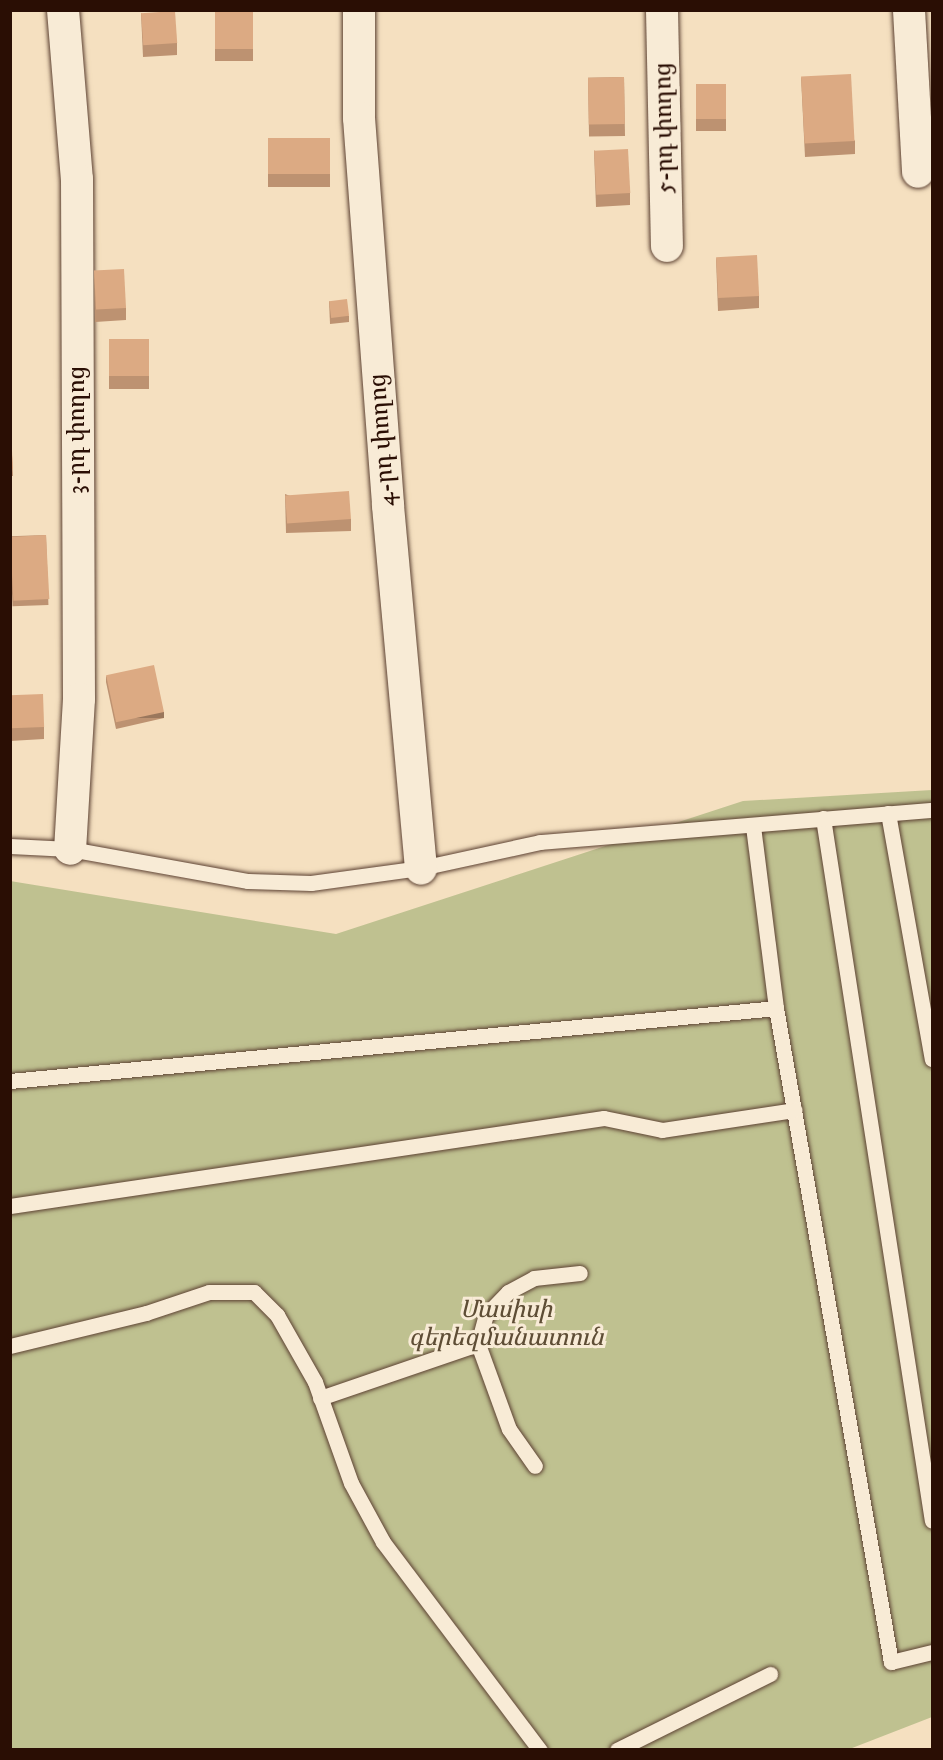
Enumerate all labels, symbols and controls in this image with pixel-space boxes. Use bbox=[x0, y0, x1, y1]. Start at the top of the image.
street label: 5-րդ փողոց bbox=[649, 62, 681, 194]
street label: 3-րդ փողոց bbox=[64, 366, 92, 494]
street label: 4-րդ փողոց bbox=[364, 373, 402, 507]
park label: Մասիսի գերեզմանատուն bbox=[409, 1297, 603, 1353]

